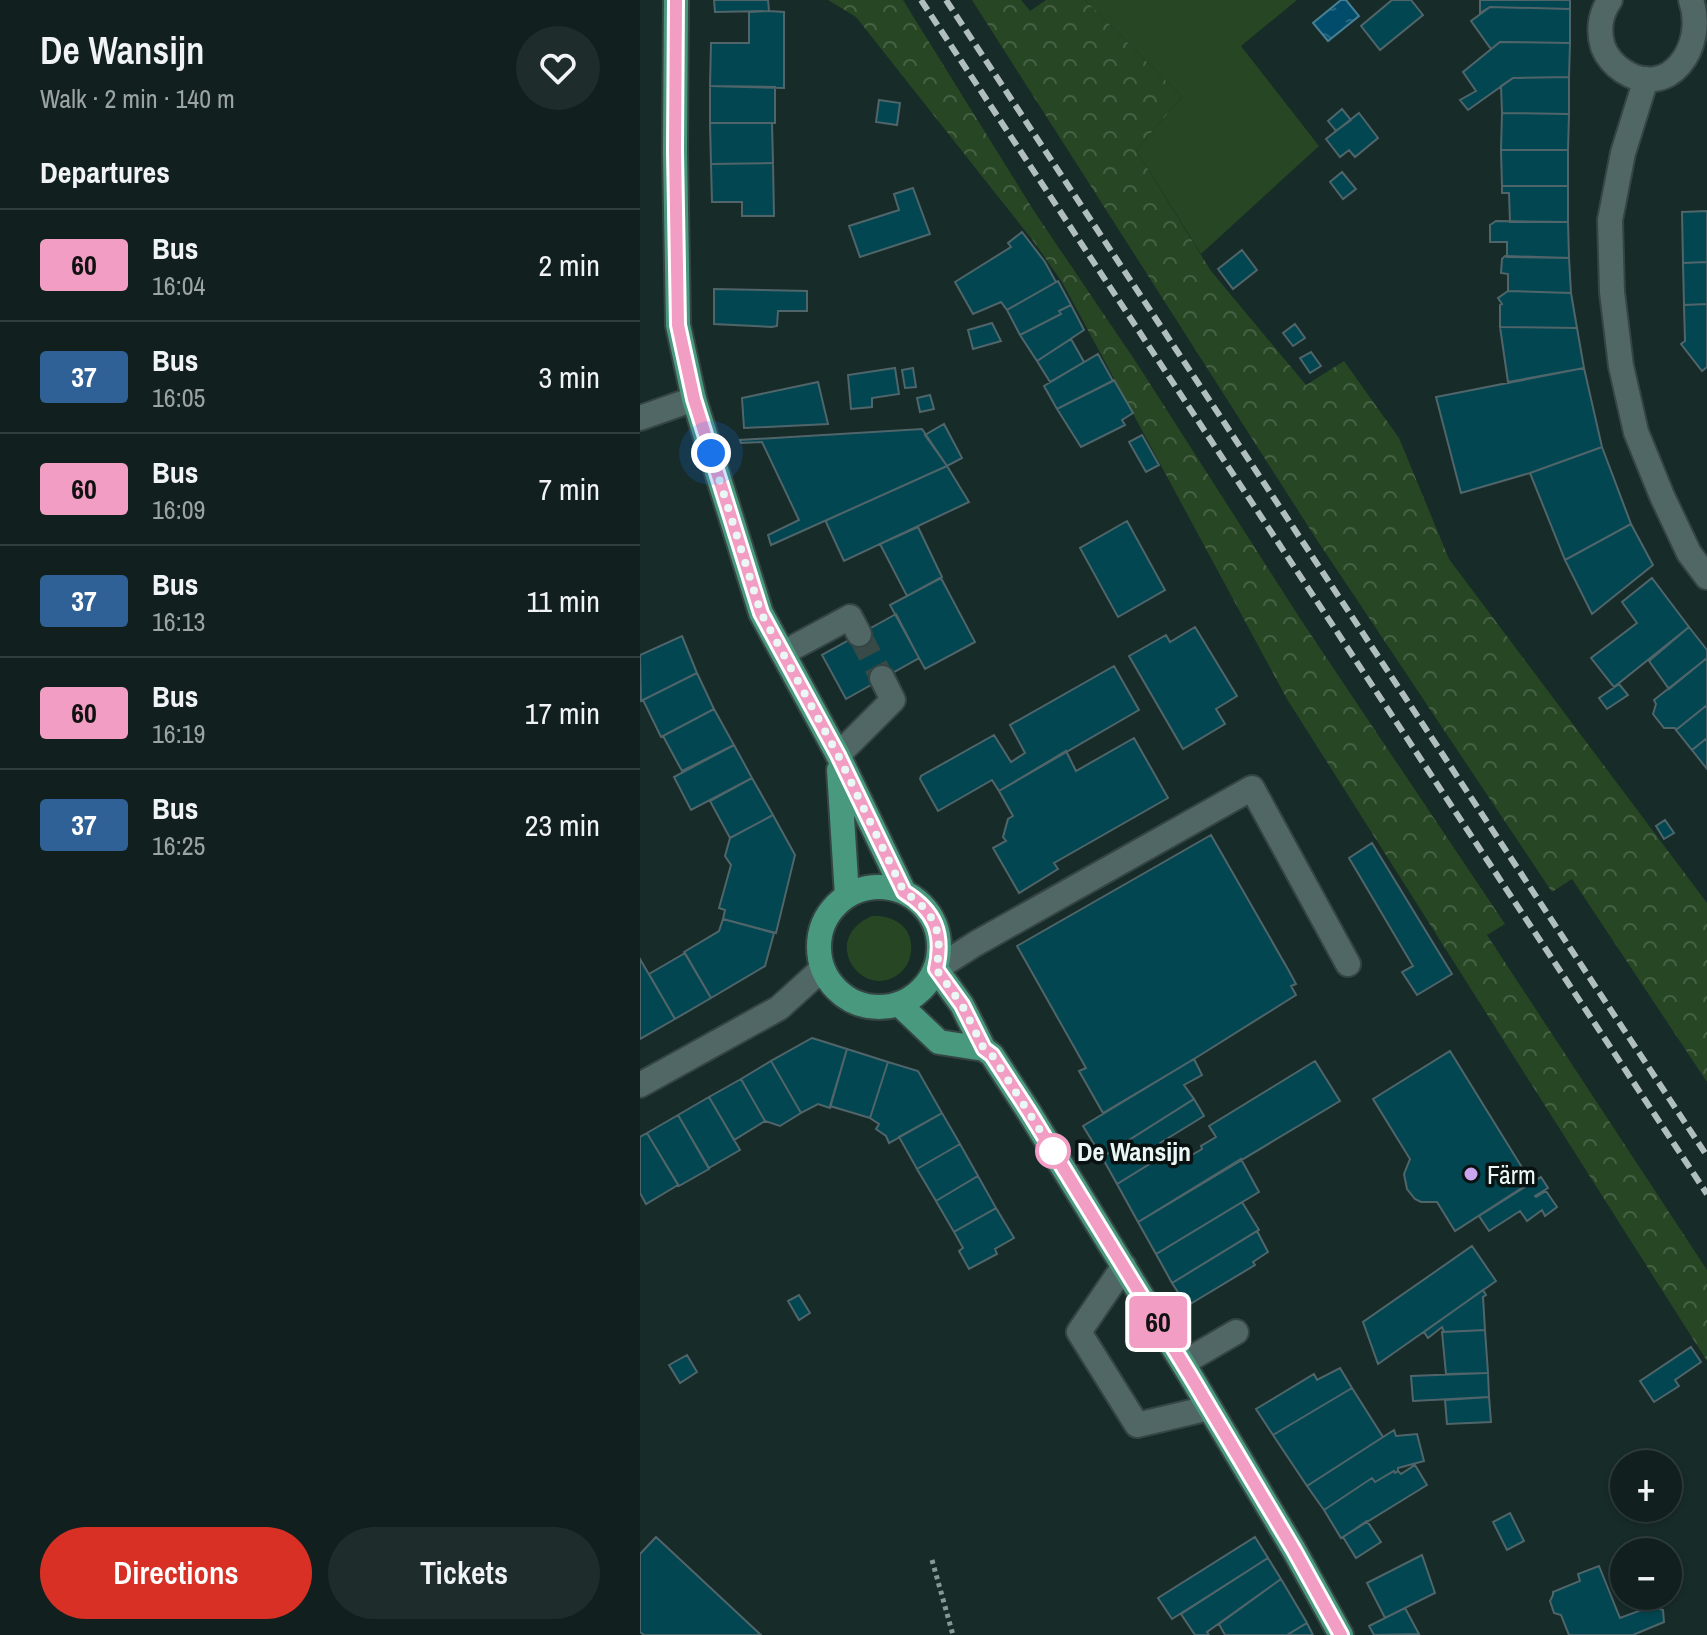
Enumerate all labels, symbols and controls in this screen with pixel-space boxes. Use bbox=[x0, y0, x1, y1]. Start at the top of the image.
text: De Wansijn bbox=[40, 25, 204, 76]
button: heart bbox=[516, 26, 600, 110]
text: Walk · 2 min · 140 m bbox=[40, 81, 235, 116]
text: Departures bbox=[40, 152, 170, 192]
text: Bus bbox=[152, 228, 198, 268]
text: 2 min bbox=[538, 245, 600, 285]
text: 60 bbox=[71, 246, 97, 284]
text: 16:04 bbox=[152, 268, 205, 303]
text: Bus bbox=[152, 340, 198, 380]
text: 3 min bbox=[538, 357, 600, 397]
text: 37 bbox=[71, 358, 97, 396]
text: 16:05 bbox=[152, 380, 205, 415]
your location bbox=[691, 433, 731, 473]
text: Bus bbox=[152, 452, 198, 492]
text: 7 min bbox=[538, 469, 600, 509]
text: 60 bbox=[71, 470, 97, 508]
text: 16:09 bbox=[152, 492, 205, 527]
text: Bus bbox=[152, 564, 198, 604]
text: 11 min bbox=[527, 581, 600, 621]
text: 37 bbox=[71, 582, 97, 620]
text: 16:13 bbox=[152, 604, 205, 639]
text: Bus bbox=[152, 676, 198, 716]
text: 17 min bbox=[525, 693, 600, 733]
text: 60 bbox=[71, 694, 97, 732]
text: 16:19 bbox=[152, 716, 205, 751]
text: Bus bbox=[152, 788, 198, 828]
text: 23 min bbox=[525, 805, 600, 845]
text: 37 bbox=[71, 806, 97, 844]
text: 16:25 bbox=[152, 828, 205, 863]
marker: De Wansijn bbox=[1036, 1134, 1070, 1168]
place label: De Wansijn bbox=[1077, 1134, 1191, 1169]
place label: Färm bbox=[1487, 1157, 1536, 1192]
marker: Färm bbox=[1462, 1165, 1480, 1183]
line badge: 60 bbox=[1122, 1296, 1194, 1348]
text: 60 bbox=[1145, 1303, 1171, 1341]
map controls bbox=[1610, 1450, 1682, 1610]
button: + bbox=[1610, 1450, 1682, 1522]
button: Directions bbox=[40, 1527, 312, 1619]
button: Tickets bbox=[328, 1527, 600, 1619]
button: − bbox=[1610, 1538, 1682, 1610]

